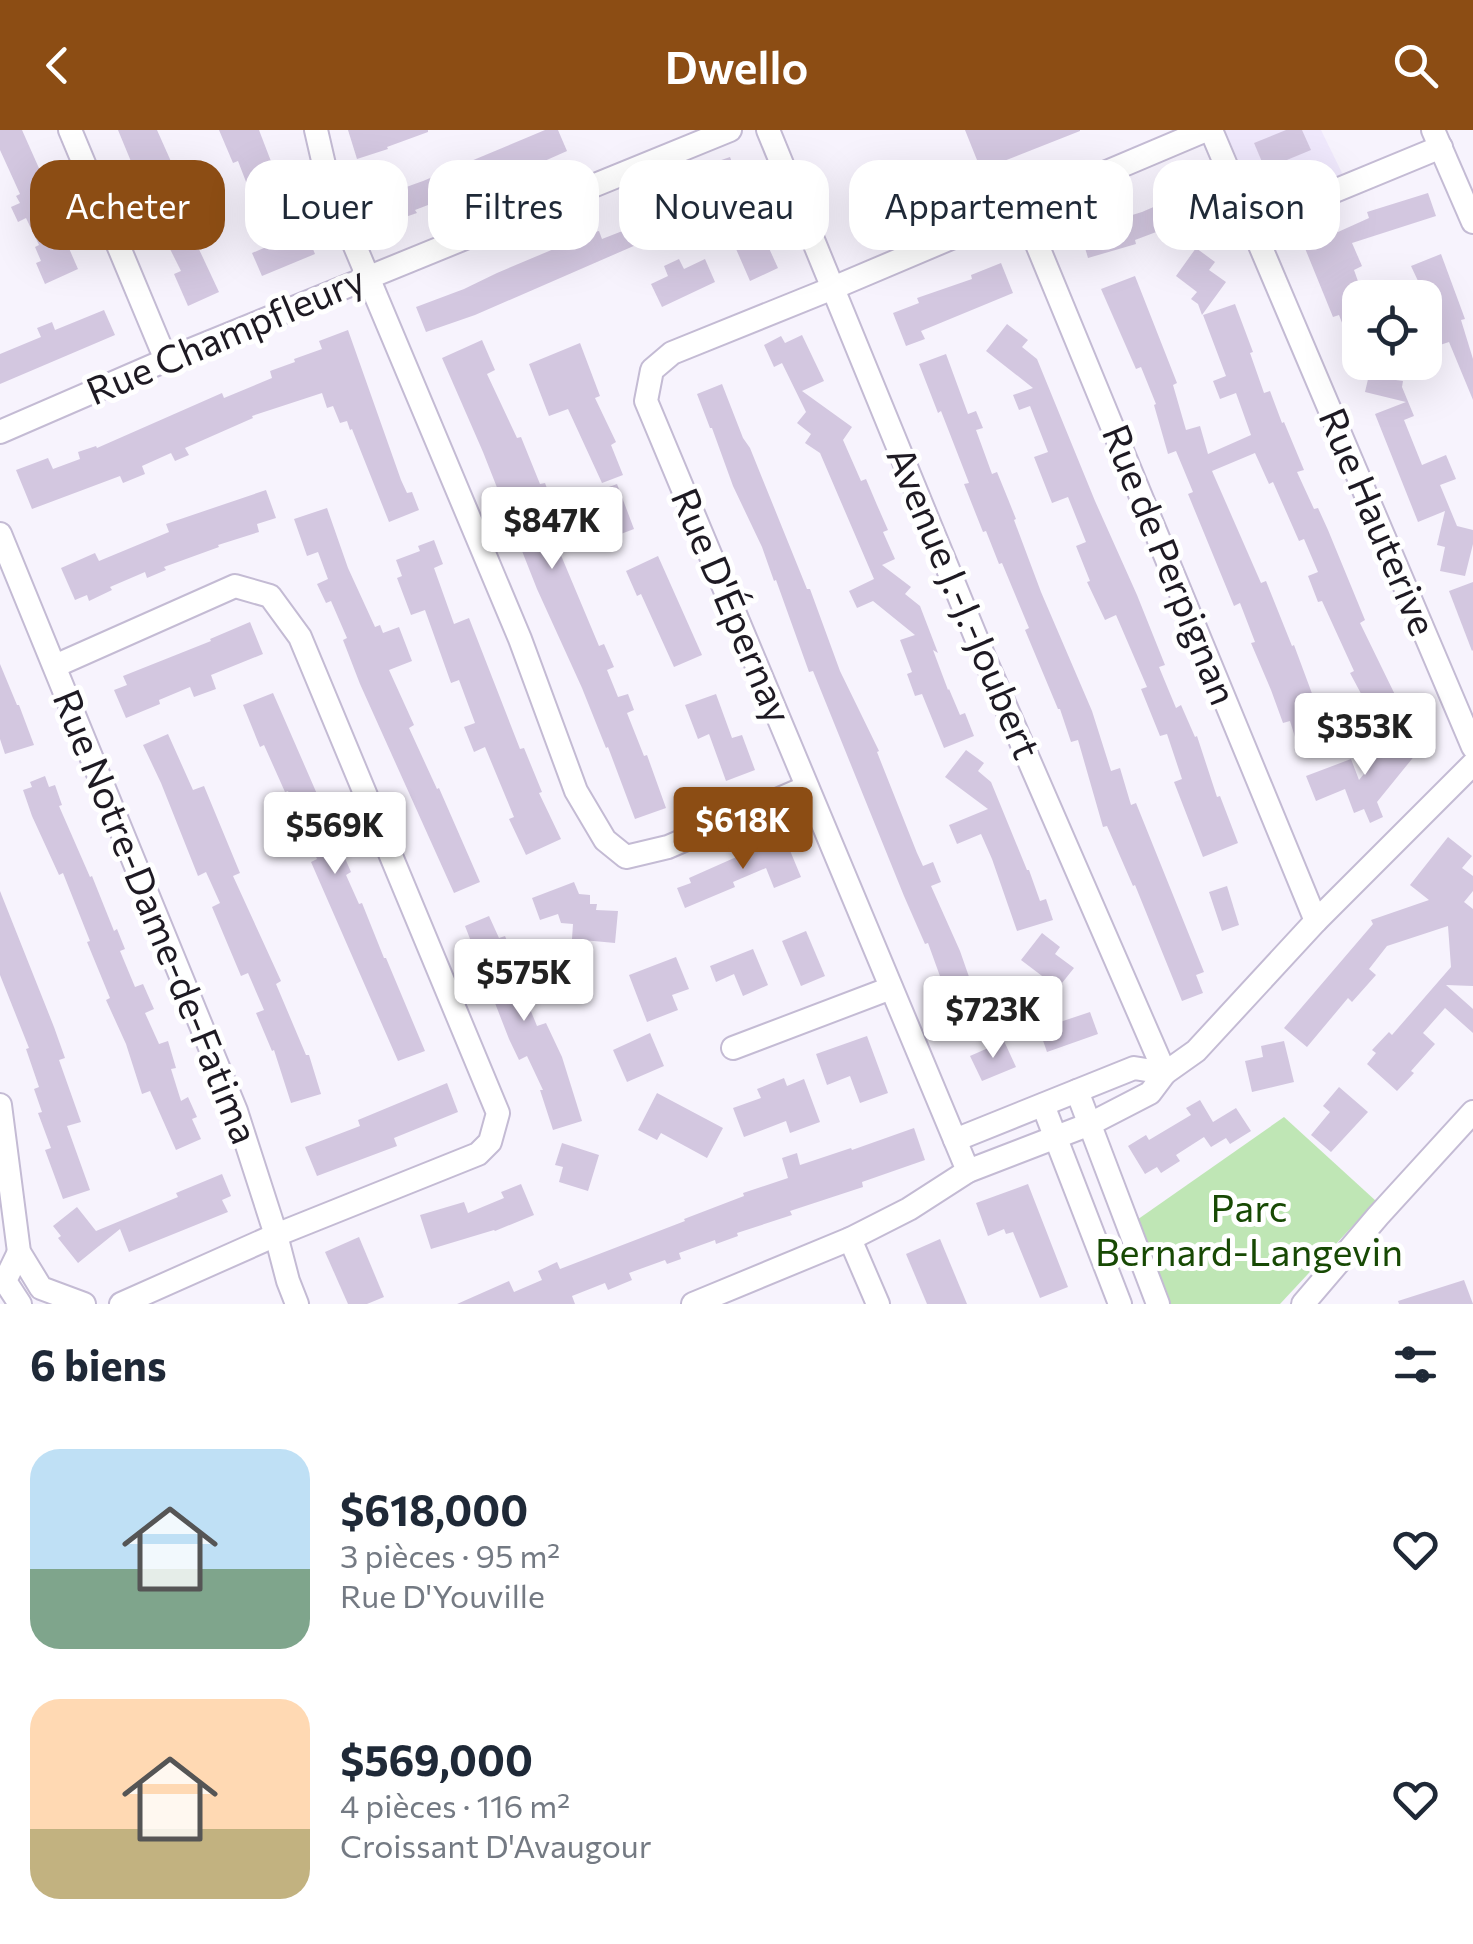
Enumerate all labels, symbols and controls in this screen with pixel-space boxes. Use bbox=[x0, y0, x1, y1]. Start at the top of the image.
icon: back bbox=[30, 38, 85, 93]
text: Dwello bbox=[665, 38, 808, 93]
icon: search bbox=[1388, 38, 1443, 93]
chip: Acheter bbox=[30, 160, 225, 250]
chip: Louer bbox=[245, 160, 408, 250]
chip: Filtres bbox=[428, 160, 599, 250]
chip: Nouveau bbox=[619, 160, 829, 250]
chip: Appartement bbox=[849, 160, 1133, 250]
chip: Maison bbox=[1153, 160, 1340, 250]
street label: Rue Champfleury bbox=[79, 254, 371, 413]
map controls bbox=[1342, 280, 1442, 380]
button: locate bbox=[1342, 280, 1442, 380]
street label: Rue Hauterive bbox=[1310, 400, 1448, 642]
street label: Rue de Perpignan bbox=[1094, 417, 1249, 711]
street label: Avenue J.-J.-Joubert bbox=[878, 439, 1052, 765]
street label: Rue D'Épernay bbox=[663, 480, 804, 730]
pin: $847K bbox=[482, 487, 622, 572]
text: $847K bbox=[503, 499, 601, 539]
street label: Rue Notre-Dame-de-Fatima bbox=[45, 682, 270, 1150]
pin: $353K bbox=[1295, 693, 1435, 778]
text: $353K bbox=[1317, 705, 1413, 745]
pin: $618K bbox=[673, 787, 813, 872]
pin: $569K bbox=[265, 792, 405, 877]
text: $618K bbox=[696, 799, 790, 839]
text: $569K bbox=[286, 804, 384, 844]
pin: $575K bbox=[454, 939, 594, 1024]
text: $575K bbox=[476, 951, 572, 991]
pin: $723K bbox=[923, 976, 1063, 1061]
text: $723K bbox=[945, 988, 1041, 1028]
park label: Parc Bernard-Langevin bbox=[1095, 1183, 1403, 1274]
icon: filters bbox=[1388, 1337, 1443, 1392]
text: 6 biens bbox=[30, 1338, 166, 1390]
text: $618,000 bbox=[340, 1483, 528, 1535]
icon: home bbox=[110, 1489, 230, 1609]
icon: heart bbox=[1388, 1522, 1443, 1577]
text: 3 pièces · 95 m² bbox=[340, 1535, 560, 1575]
text: Rue D'Youville bbox=[340, 1575, 545, 1615]
text: $569,000 bbox=[340, 1733, 533, 1785]
icon: home bbox=[110, 1739, 230, 1859]
icon: heart bbox=[1388, 1772, 1443, 1827]
text: 4 pièces · 116 m² bbox=[340, 1785, 570, 1825]
text: Croissant D'Avaugour bbox=[340, 1825, 652, 1865]

